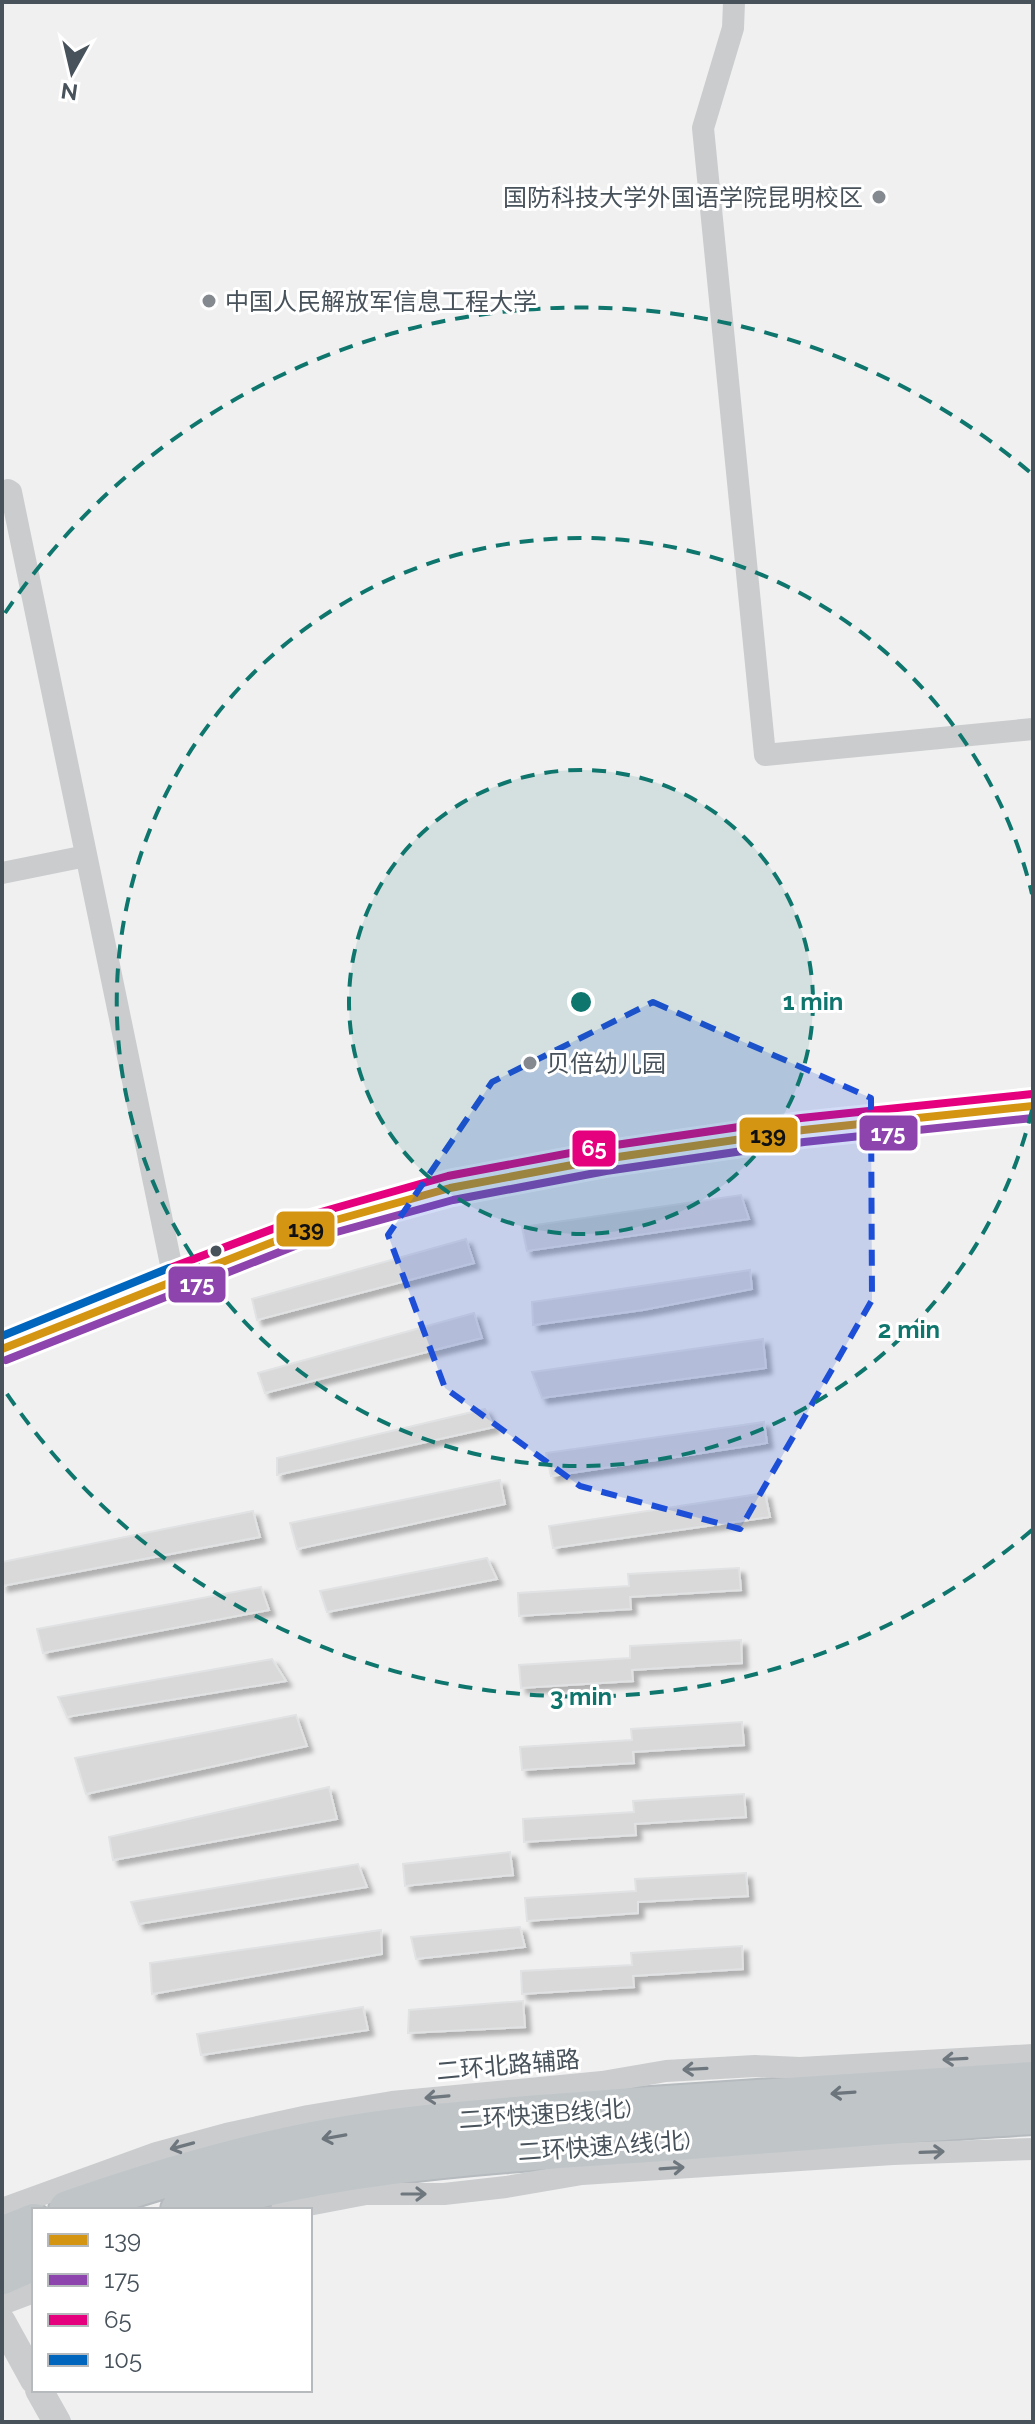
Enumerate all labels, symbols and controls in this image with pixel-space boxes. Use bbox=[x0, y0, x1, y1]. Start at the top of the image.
north arrow bbox=[32, 32, 112, 112]
text: N bbox=[59, 78, 79, 106]
place label: 国防科技大学外国语学院昆明校区 bbox=[503, 183, 863, 212]
marker: 国防科技大学外国语学院昆明校区 bbox=[870, 188, 888, 206]
place label: 中国人民解放军信息工程大学 bbox=[225, 287, 537, 316]
marker: 中国人民解放军信息工程大学 bbox=[200, 292, 218, 310]
text: 1 min bbox=[783, 987, 843, 1016]
centre of rings bbox=[567, 988, 595, 1016]
place label: 贝倍幼儿园 bbox=[546, 1049, 666, 1078]
marker: 贝倍幼儿园 bbox=[521, 1054, 539, 1072]
line badge: 175 bbox=[858, 1114, 919, 1152]
line badge: 139 bbox=[738, 1116, 799, 1154]
text: 175 bbox=[870, 1120, 906, 1146]
text: 139 bbox=[750, 1122, 786, 1148]
line badge: 65 bbox=[571, 1129, 617, 1168]
text: 65 bbox=[581, 1135, 607, 1161]
line badge: 139 bbox=[275, 1210, 336, 1248]
text: 139 bbox=[288, 1216, 324, 1242]
unlabelled marker bbox=[208, 1243, 224, 1259]
line badge: 175 bbox=[167, 1265, 227, 1304]
text: 175 bbox=[179, 1271, 215, 1297]
text: 2 min bbox=[878, 1315, 940, 1344]
text: 3 min bbox=[550, 1682, 612, 1711]
street label: 二环北路辅路 bbox=[435, 2044, 581, 2086]
one-way arrow bbox=[942, 2052, 969, 2067]
one-way arrow bbox=[682, 2062, 709, 2077]
one-way arrow bbox=[830, 2086, 857, 2101]
one-way arrow bbox=[424, 2090, 451, 2105]
street label: 二环快速B线(北) bbox=[458, 2094, 632, 2134]
street label: 二环快速A线(北) bbox=[517, 2125, 691, 2167]
one-way arrow bbox=[321, 2131, 347, 2146]
one-way arrow bbox=[170, 2139, 196, 2154]
one-way arrow bbox=[918, 2145, 945, 2160]
one-way arrow bbox=[658, 2161, 685, 2176]
one-way arrow bbox=[400, 2186, 427, 2202]
legend bbox=[32, 2208, 312, 2392]
text: 139 bbox=[104, 2225, 141, 2254]
text: 175 bbox=[104, 2265, 140, 2294]
text: 65 bbox=[104, 2305, 132, 2334]
text: 105 bbox=[104, 2345, 142, 2374]

